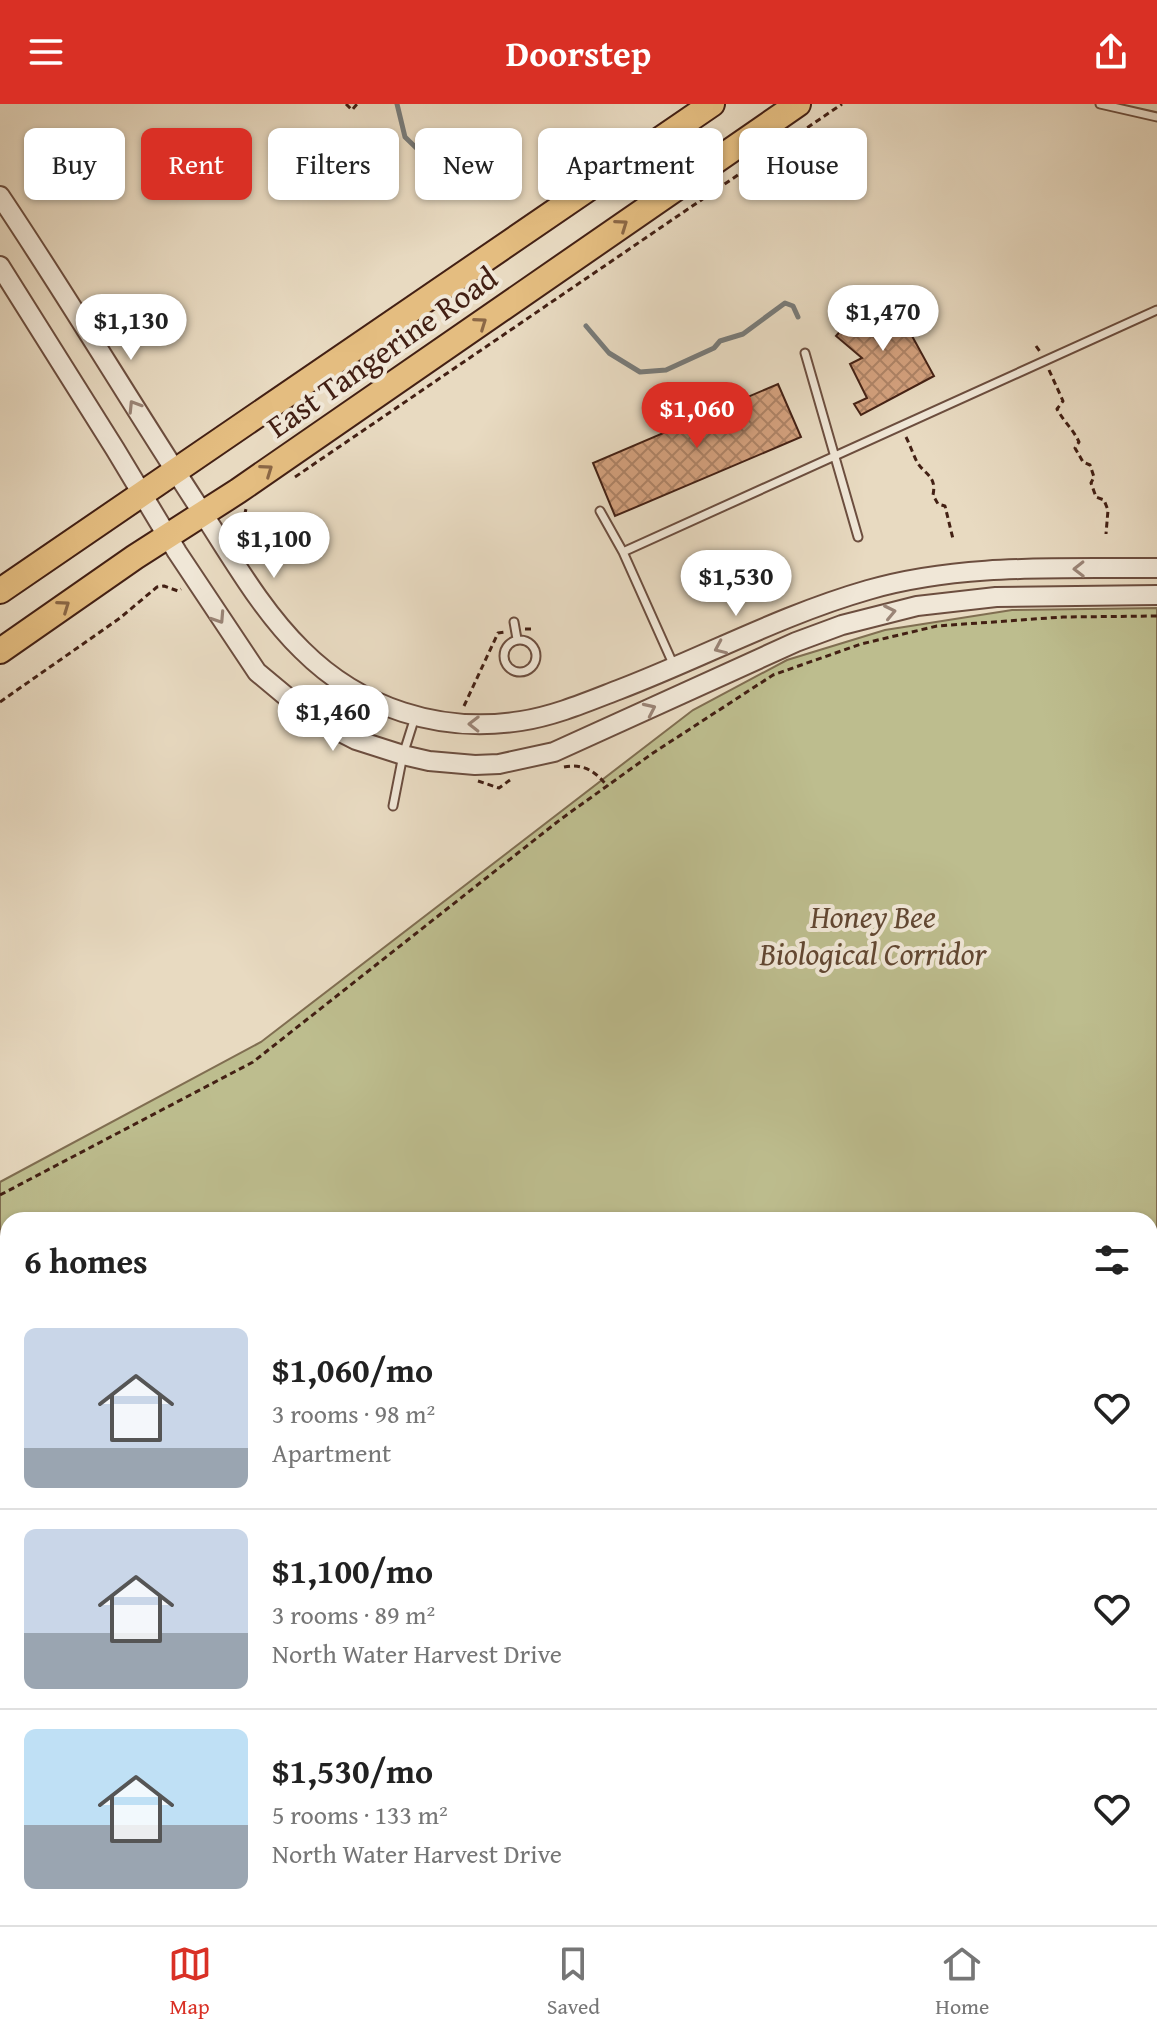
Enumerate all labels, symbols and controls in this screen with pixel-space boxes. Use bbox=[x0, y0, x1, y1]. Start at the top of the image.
text: Doorstep bbox=[506, 26, 651, 79]
icon: menu bbox=[24, 30, 68, 74]
icon: share bbox=[1089, 30, 1133, 74]
chip: Buy bbox=[24, 128, 125, 200]
chip: Rent bbox=[141, 128, 252, 200]
chip: Filters bbox=[268, 128, 399, 200]
chip: New bbox=[415, 128, 522, 200]
chip: Apartment bbox=[538, 128, 723, 200]
chip: House bbox=[739, 128, 867, 200]
one-way arrow bbox=[614, 220, 628, 235]
street label: East Tangerine Road bbox=[257, 254, 507, 449]
pin: $1,470 bbox=[818, 285, 948, 353]
text: $1,470 bbox=[846, 291, 920, 330]
pin: $1,130 bbox=[66, 294, 196, 362]
text: $1,130 bbox=[94, 300, 168, 339]
one-way arrow bbox=[473, 317, 487, 332]
pin: $1,060 bbox=[632, 382, 762, 450]
text: $1,060 bbox=[660, 388, 734, 427]
one-way arrow bbox=[129, 400, 144, 415]
one-way arrow bbox=[259, 465, 273, 480]
pin: $1,100 bbox=[209, 512, 339, 580]
text: $1,100 bbox=[237, 518, 311, 557]
pin: $1,530 bbox=[671, 550, 801, 618]
text: $1,530 bbox=[699, 556, 773, 595]
one-way arrow bbox=[1072, 560, 1085, 578]
one-way arrow bbox=[55, 601, 69, 616]
one-way arrow bbox=[883, 604, 897, 621]
one-way arrow bbox=[210, 609, 225, 623]
one-way arrow bbox=[714, 638, 728, 654]
pin: $1,460 bbox=[268, 685, 398, 753]
text: $1,460 bbox=[296, 691, 370, 730]
one-way arrow bbox=[642, 703, 657, 719]
one-way arrow bbox=[467, 716, 480, 733]
park label: Honey Bee Biological Corridor bbox=[759, 893, 988, 977]
text: 6 homes bbox=[24, 1236, 148, 1285]
icon: filters bbox=[1090, 1238, 1134, 1282]
text: $1,060/mo bbox=[272, 1345, 433, 1394]
icon: home bbox=[88, 1360, 184, 1456]
icon: heart bbox=[1090, 1386, 1134, 1430]
text: 3 rooms · 98 m² bbox=[272, 1394, 435, 1433]
text: Apartment bbox=[272, 1433, 391, 1472]
text: $1,100/mo bbox=[272, 1546, 433, 1595]
icon: home bbox=[88, 1561, 184, 1657]
icon: heart bbox=[1090, 1587, 1134, 1631]
text: 3 rooms · 89 m² bbox=[272, 1595, 435, 1634]
text: North Water Harvest Drive bbox=[272, 1634, 562, 1673]
text: $1,530/mo bbox=[272, 1746, 433, 1795]
icon: home bbox=[88, 1761, 184, 1857]
icon: heart bbox=[1090, 1787, 1134, 1831]
text: 5 rooms · 133 m² bbox=[272, 1795, 448, 1834]
text: North Water Harvest Drive bbox=[272, 1834, 562, 1873]
tab: Map bbox=[168, 1942, 212, 2022]
tab: Saved bbox=[547, 1942, 600, 2022]
tab: Home bbox=[935, 1942, 989, 2022]

